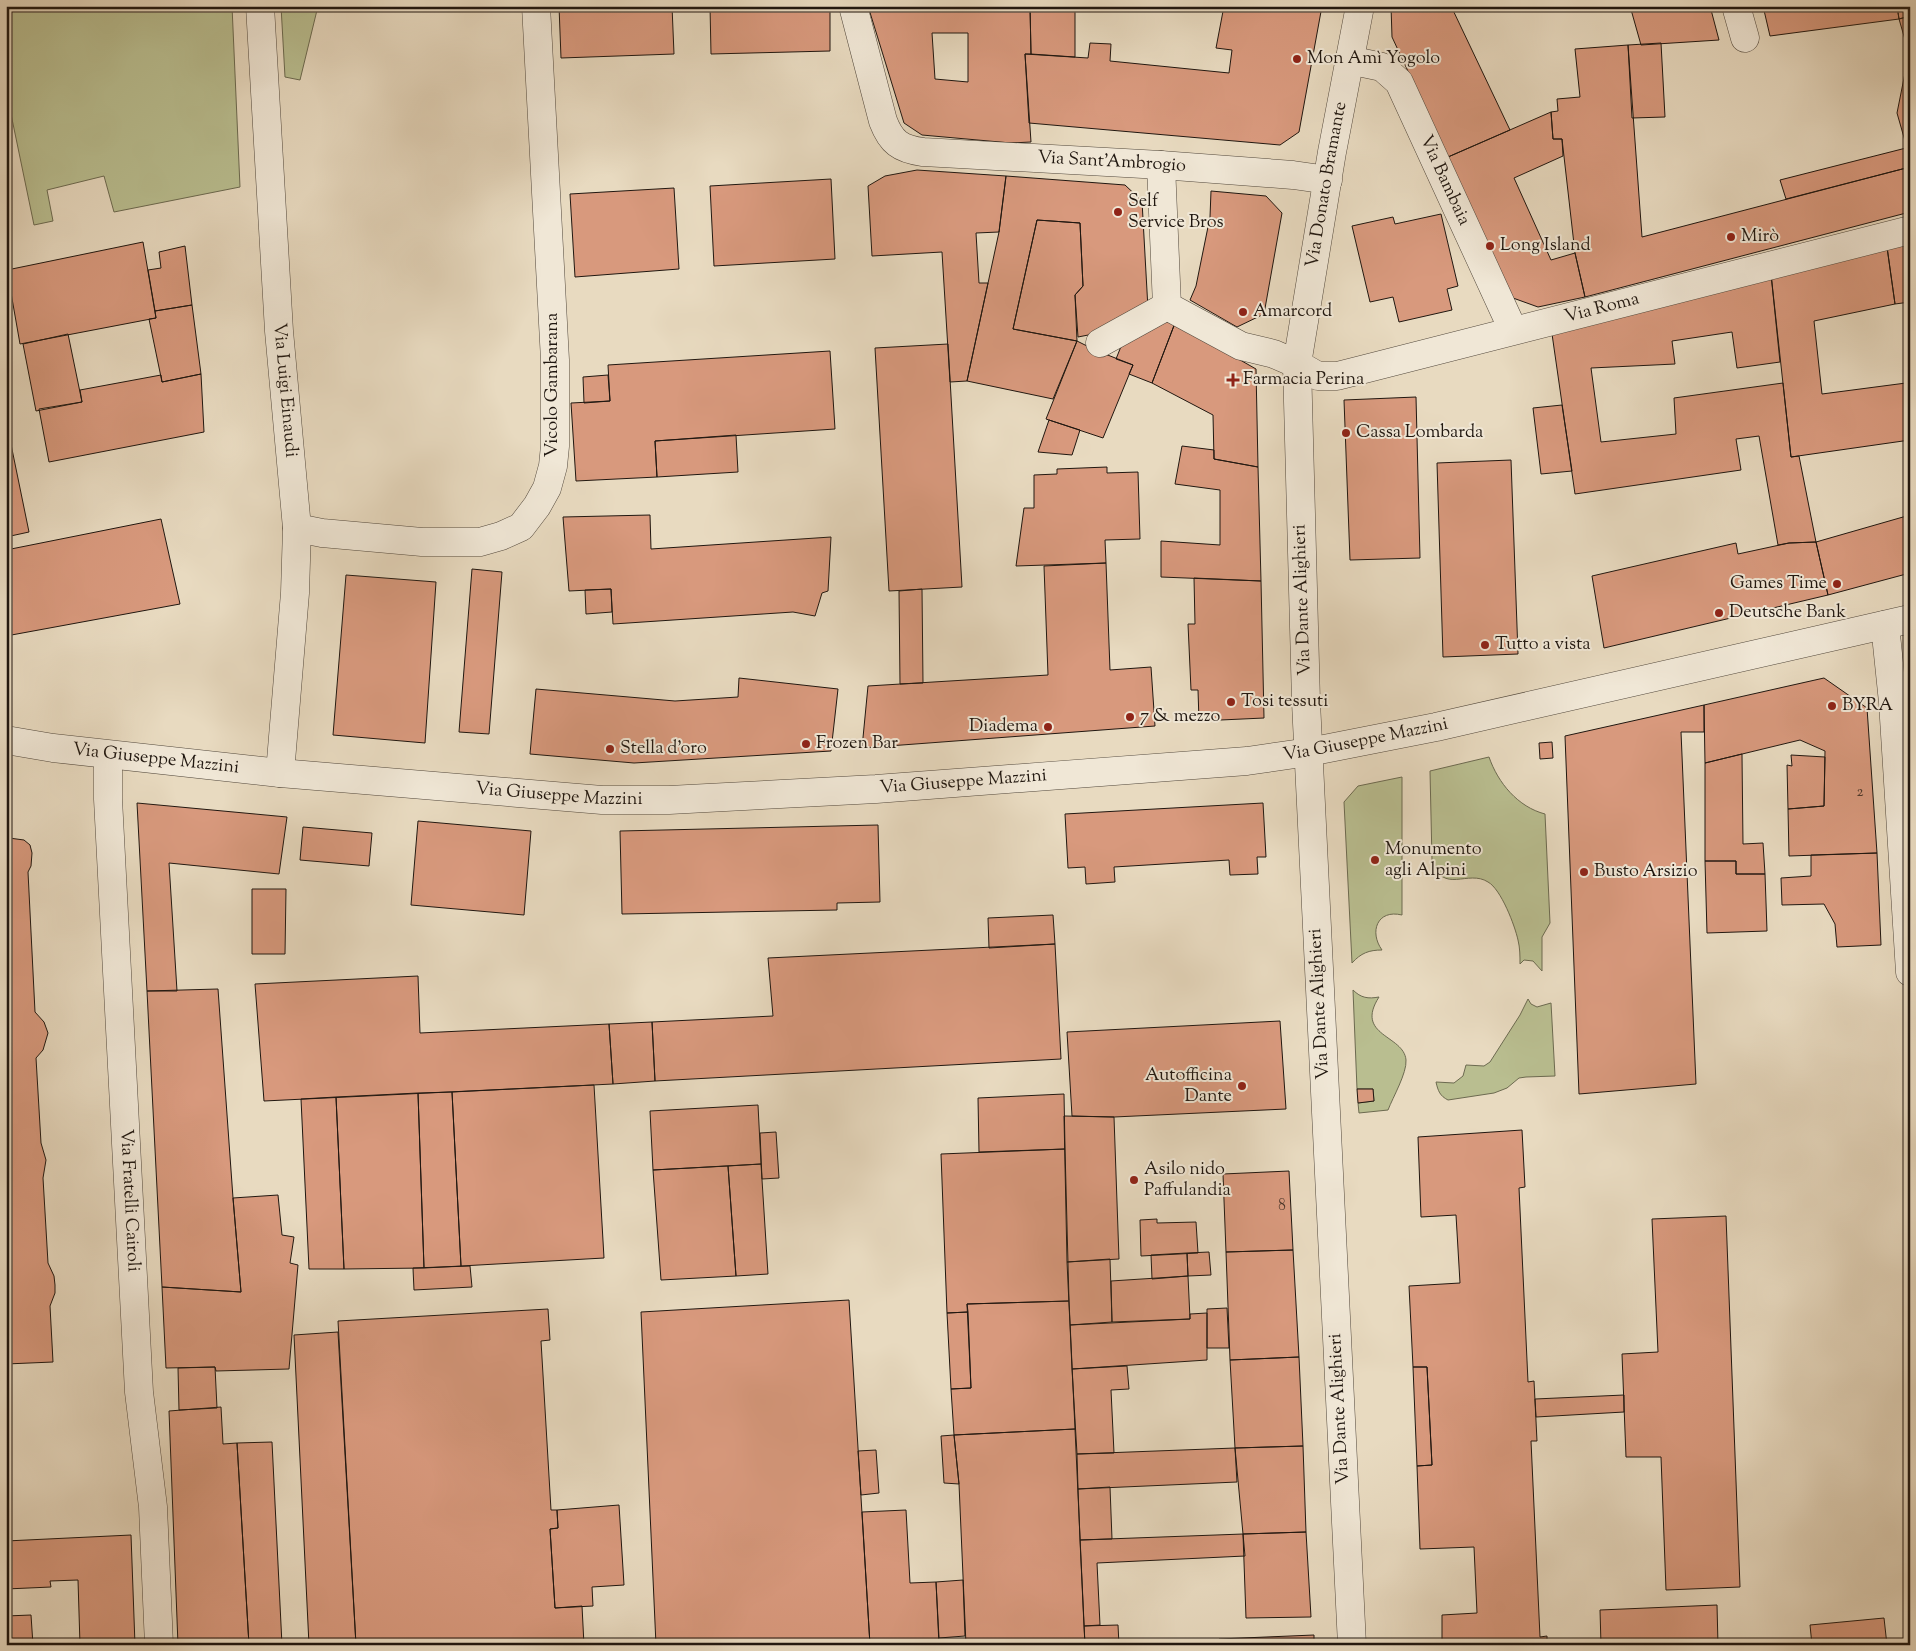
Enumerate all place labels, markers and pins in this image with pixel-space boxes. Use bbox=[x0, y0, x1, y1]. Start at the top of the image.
place label: Mon Amì Yogolo bbox=[1307, 46, 1440, 72]
marker: Mon Amì Yogolo bbox=[1291, 53, 1303, 65]
place label: Self Service Bros bbox=[1128, 189, 1224, 236]
marker: Self Service Bros bbox=[1112, 206, 1124, 218]
place label: Mirò bbox=[1741, 224, 1779, 250]
marker: Mirò bbox=[1725, 231, 1737, 243]
place label: Long Island bbox=[1500, 233, 1591, 259]
marker: Long Island bbox=[1484, 240, 1496, 252]
place label: Amarcord bbox=[1253, 299, 1332, 325]
marker: Amarcord bbox=[1237, 306, 1249, 318]
place label: Farmacia Perina bbox=[1243, 367, 1364, 393]
marker: Farmacia Perina bbox=[1227, 374, 1239, 386]
place label: Cassa Lombarda bbox=[1356, 420, 1483, 446]
marker: Cassa Lombarda bbox=[1340, 427, 1352, 439]
place label: Games Time bbox=[1730, 571, 1827, 597]
marker: Games Time bbox=[1831, 578, 1843, 590]
place label: Deutsche Bank bbox=[1729, 600, 1846, 626]
marker: Deutsche Bank bbox=[1713, 607, 1725, 619]
place label: Tutto a vista bbox=[1495, 632, 1591, 658]
marker: Tutto a vista bbox=[1479, 639, 1491, 651]
place label: Tosi tessuti bbox=[1241, 689, 1328, 715]
place label: BYRA bbox=[1842, 693, 1894, 719]
marker: Tosi tessuti bbox=[1225, 696, 1237, 708]
marker: BYRA bbox=[1826, 700, 1838, 712]
place label: 7 & mezzo bbox=[1140, 704, 1220, 730]
marker: 7 & mezzo bbox=[1124, 711, 1136, 723]
place label: Diadema bbox=[969, 714, 1038, 740]
marker: Diadema bbox=[1042, 721, 1054, 733]
place label: Frozen Bar bbox=[816, 731, 898, 757]
place label: Stella d'oro bbox=[620, 736, 707, 762]
marker: Frozen Bar bbox=[800, 738, 812, 750]
marker: Stella d'oro bbox=[604, 743, 616, 755]
place label: Monumento agli Alpini bbox=[1385, 837, 1482, 884]
marker: Monumento agli Alpini bbox=[1369, 854, 1381, 866]
place label: Busto Arsizio bbox=[1594, 859, 1698, 885]
marker: Busto Arsizio bbox=[1578, 866, 1590, 878]
place label: Autofficina Dante bbox=[1145, 1063, 1232, 1110]
marker: Autofficina Dante bbox=[1236, 1080, 1248, 1092]
place label: Asilo nido Paffulandia bbox=[1144, 1157, 1231, 1204]
marker: Asilo nido Paffulandia bbox=[1128, 1174, 1140, 1186]

